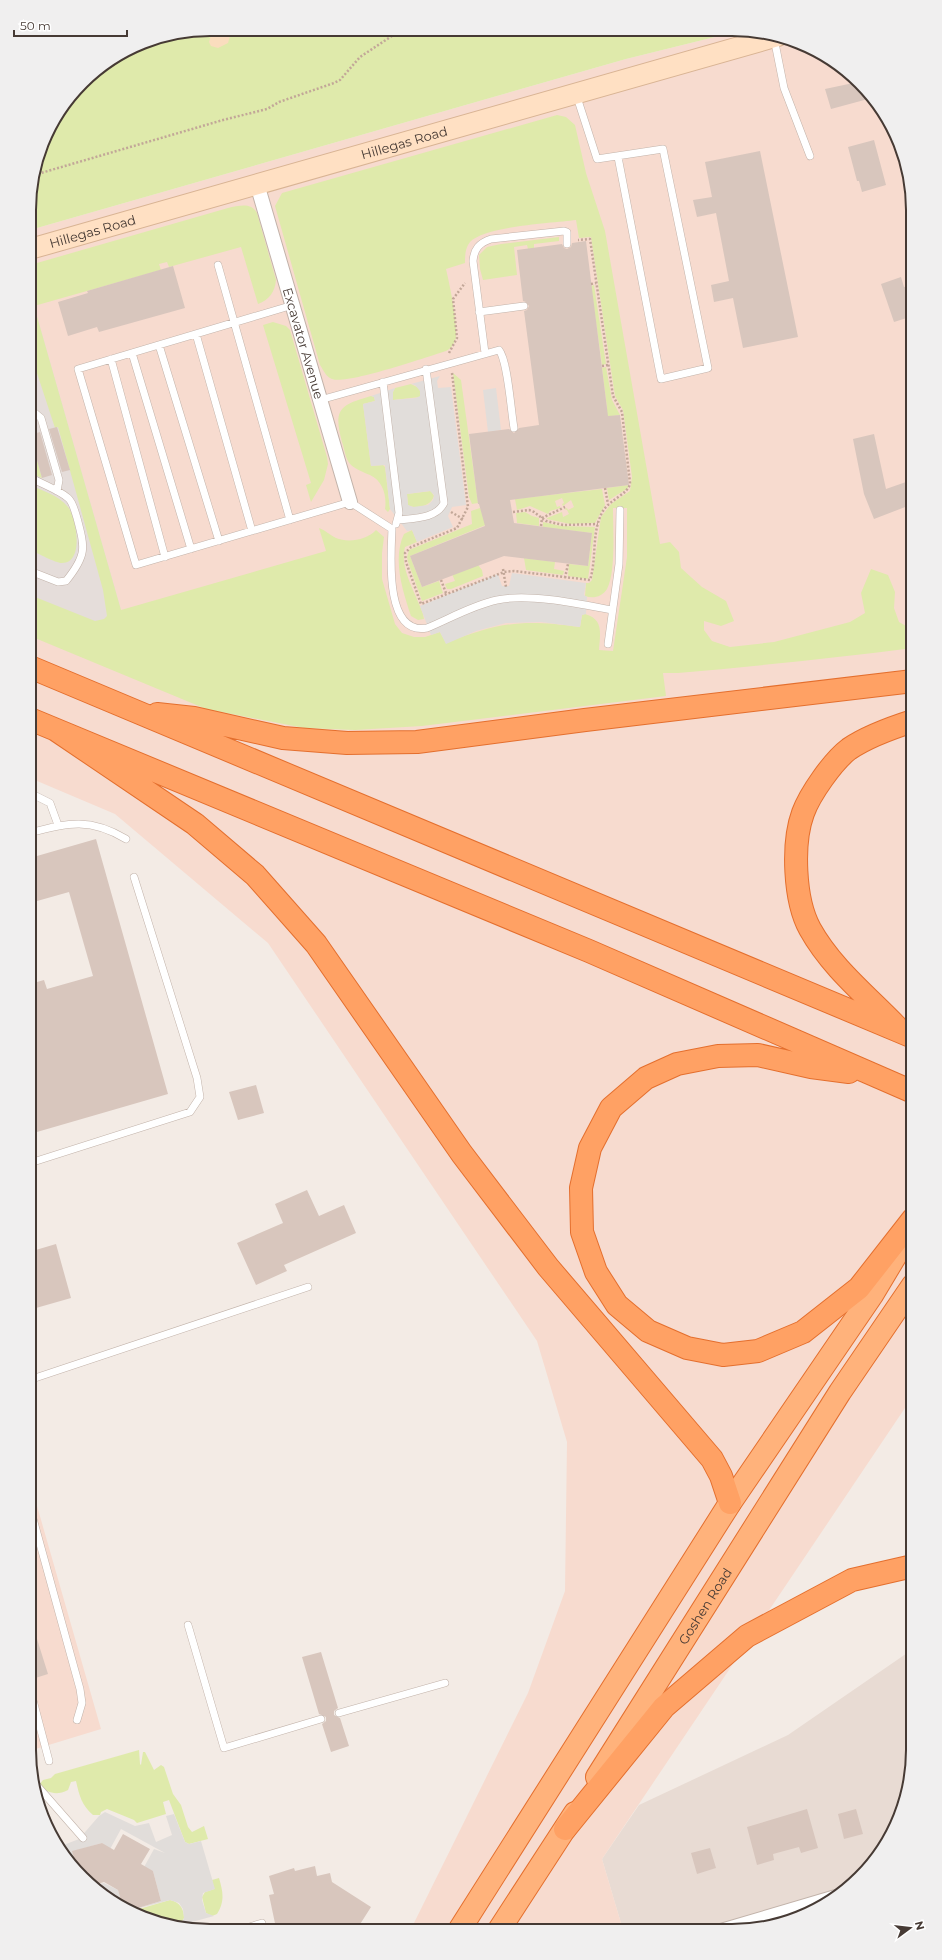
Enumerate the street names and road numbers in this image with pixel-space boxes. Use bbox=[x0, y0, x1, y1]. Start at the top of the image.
street label: Hillegas Road bbox=[359, 123, 449, 162]
street label: Hillegas Road bbox=[47, 211, 138, 251]
street label: Excavator Avenue bbox=[280, 286, 328, 401]
street label: Goshen Road bbox=[675, 1565, 735, 1647]

